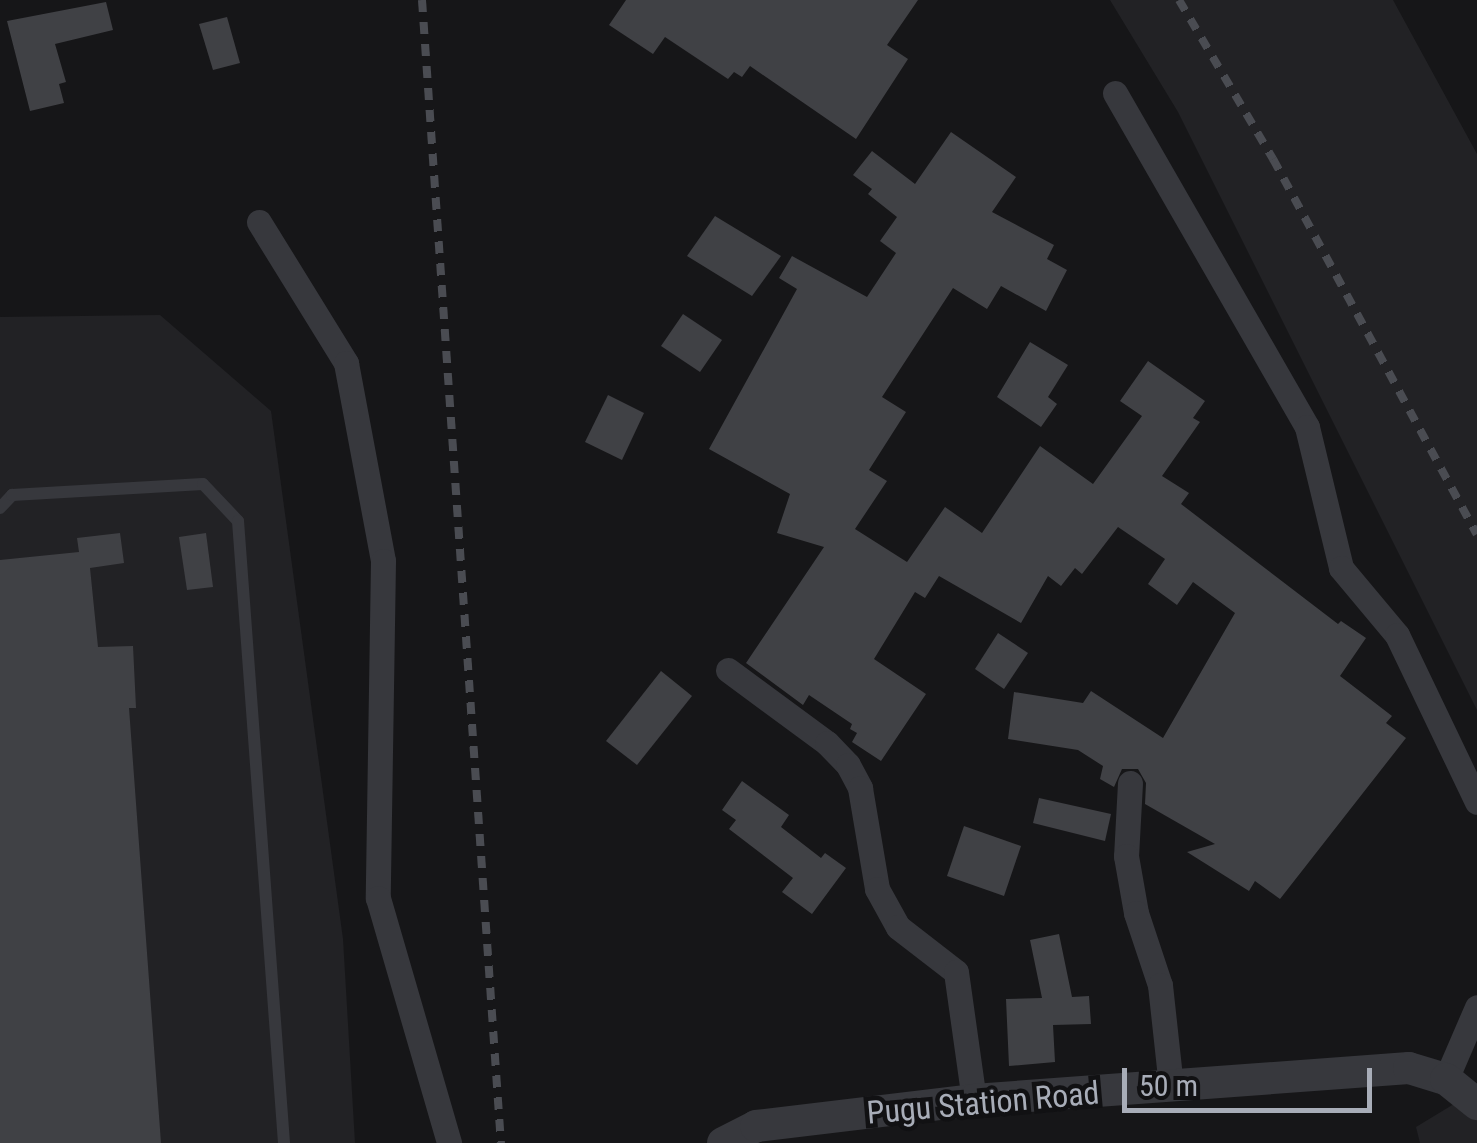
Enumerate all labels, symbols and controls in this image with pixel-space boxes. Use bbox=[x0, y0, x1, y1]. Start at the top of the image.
scale bar bbox=[1127, 1048, 1377, 1110]
text: 50 m bbox=[1139, 1068, 1198, 1103]
street label: Pugu Station Road bbox=[865, 1074, 1101, 1132]

